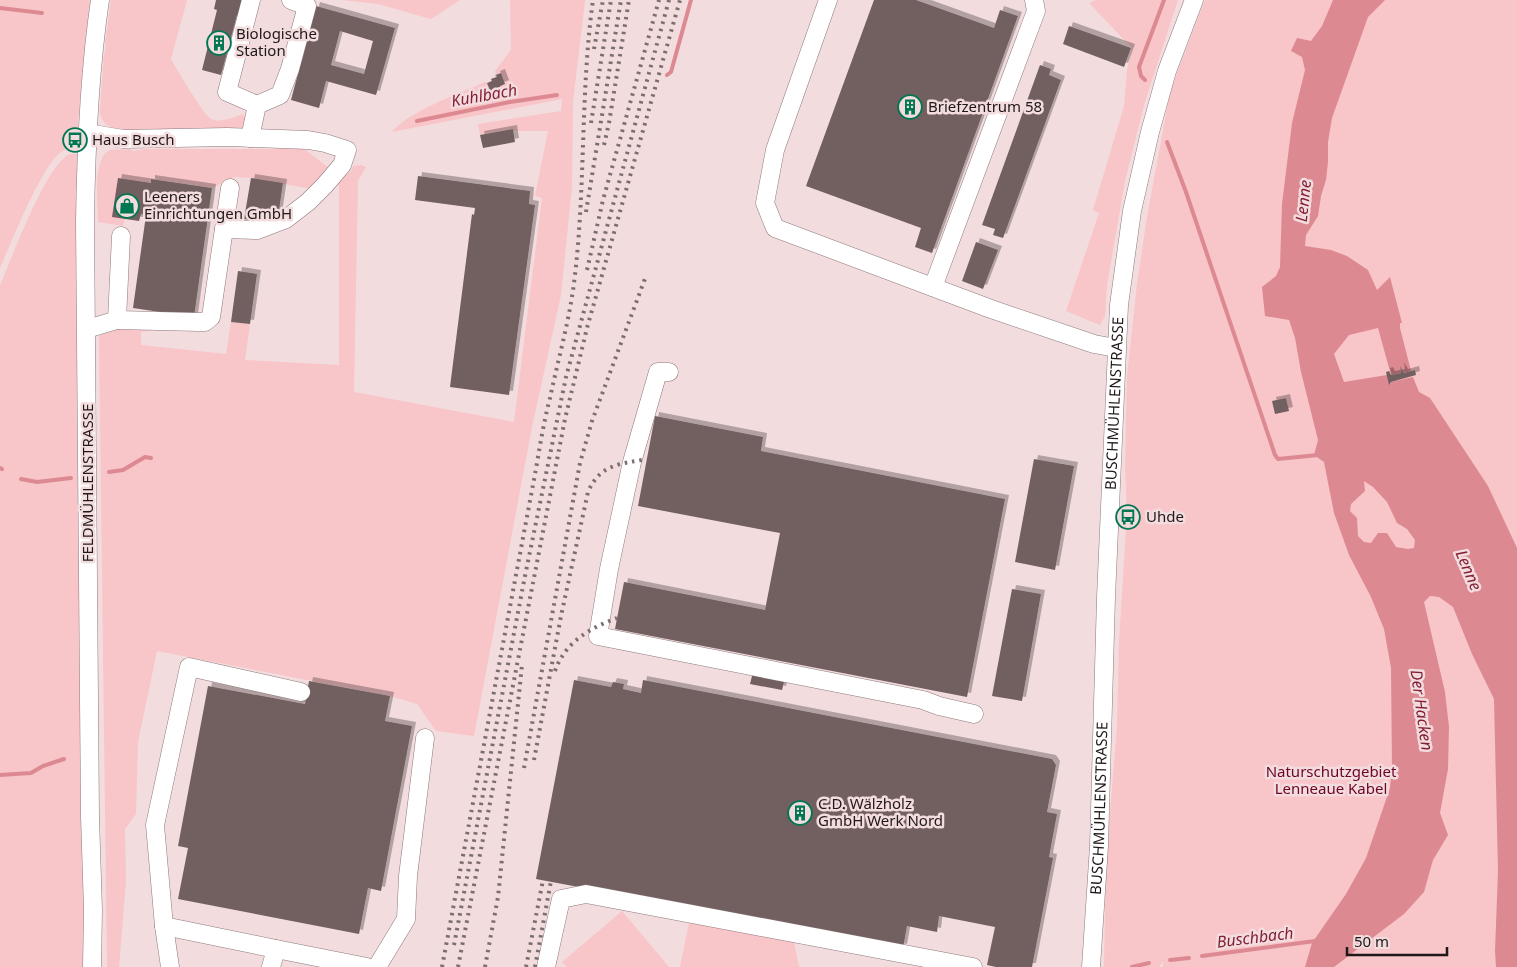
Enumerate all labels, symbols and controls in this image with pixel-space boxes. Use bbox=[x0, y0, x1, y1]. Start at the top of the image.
place label: Biologische Station bbox=[236, 23, 317, 60]
building icon: Biologische Station bbox=[206, 30, 232, 56]
water label: Kuhlbach bbox=[449, 78, 519, 112]
building icon: Briefzentrum 58 bbox=[897, 94, 923, 120]
place label: Briefzentrum 58 bbox=[928, 96, 1042, 116]
bus stop icon: Haus Busch bbox=[62, 127, 88, 153]
place label: Haus Busch bbox=[92, 129, 175, 149]
water label: Lenne bbox=[1290, 179, 1316, 223]
place label: Leeners Einrichtungen GmbH bbox=[144, 186, 292, 223]
shop icon: Leeners Einrichtungen GmbH bbox=[114, 193, 140, 219]
street label: BUSCHMÜHLENSTRASSE bbox=[1100, 317, 1127, 491]
street label: FELDMÜHLENSTRASSE bbox=[77, 404, 97, 562]
bus stop icon: Uhde bbox=[1115, 504, 1141, 530]
place label: Uhde bbox=[1146, 506, 1184, 526]
water label: Lenne bbox=[1451, 546, 1487, 594]
water label: Der Hacken bbox=[1405, 668, 1439, 752]
street label: BUSCHMÜHLENSTRASSE bbox=[1085, 721, 1111, 895]
park label: Naturschutzgebiet Lenneaue Kabel bbox=[1266, 761, 1397, 798]
place label: C.D. Wälzholz GmbH Werk Nord bbox=[818, 793, 943, 830]
building icon: C.D. Wälzholz GmbH Werk Nord bbox=[787, 800, 813, 826]
water label: Buschbach bbox=[1215, 921, 1295, 953]
scale bar bbox=[1347, 924, 1447, 956]
text: 50 m bbox=[1354, 931, 1389, 951]

